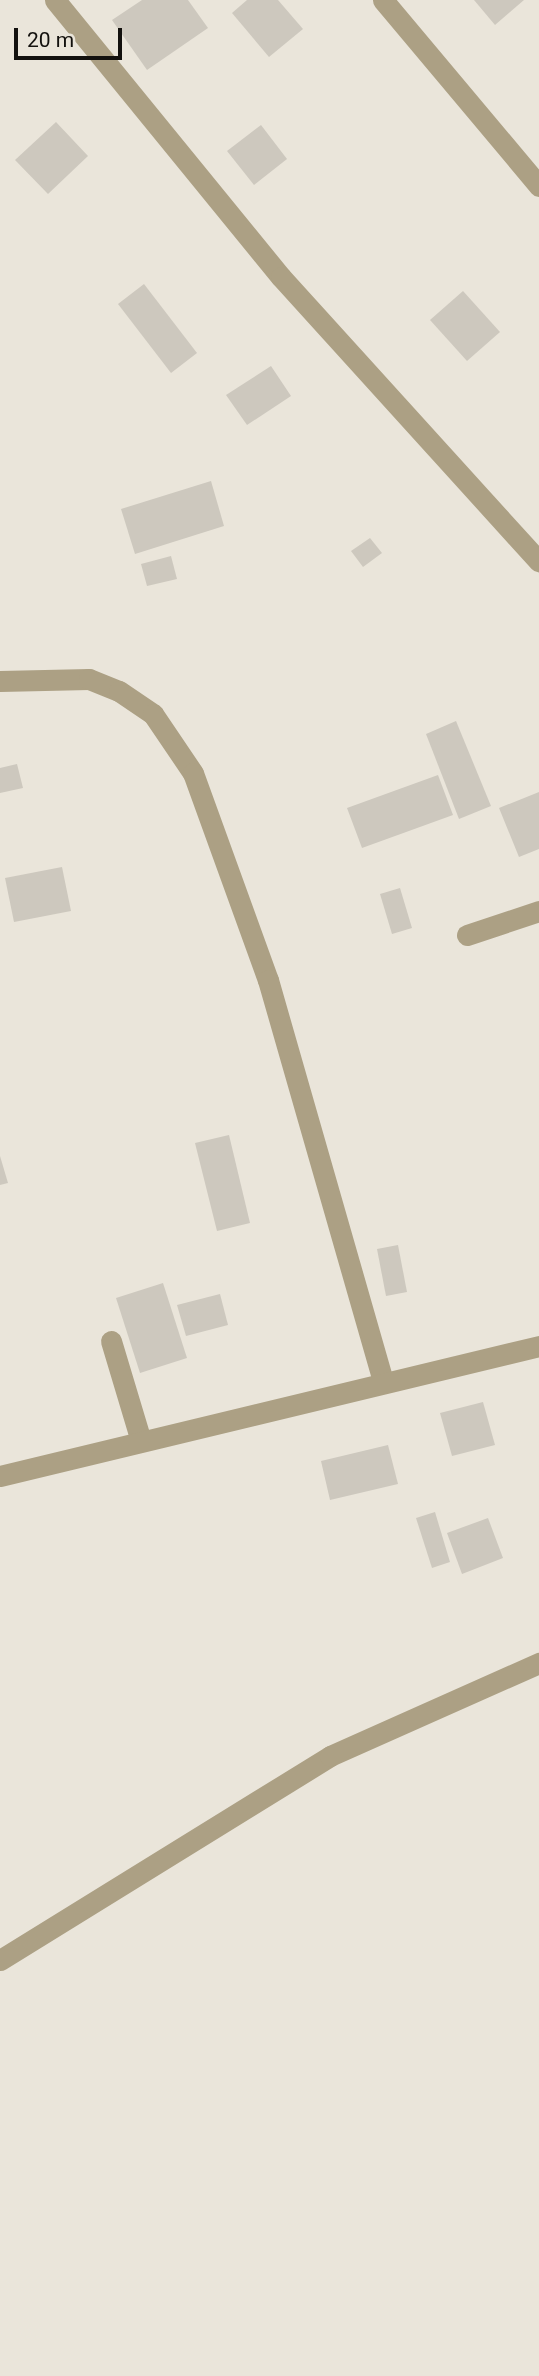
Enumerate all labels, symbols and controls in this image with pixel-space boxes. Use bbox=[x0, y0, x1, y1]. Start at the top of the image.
scale bar bbox=[18, 14, 126, 58]
text: 20 m bbox=[27, 28, 74, 52]

